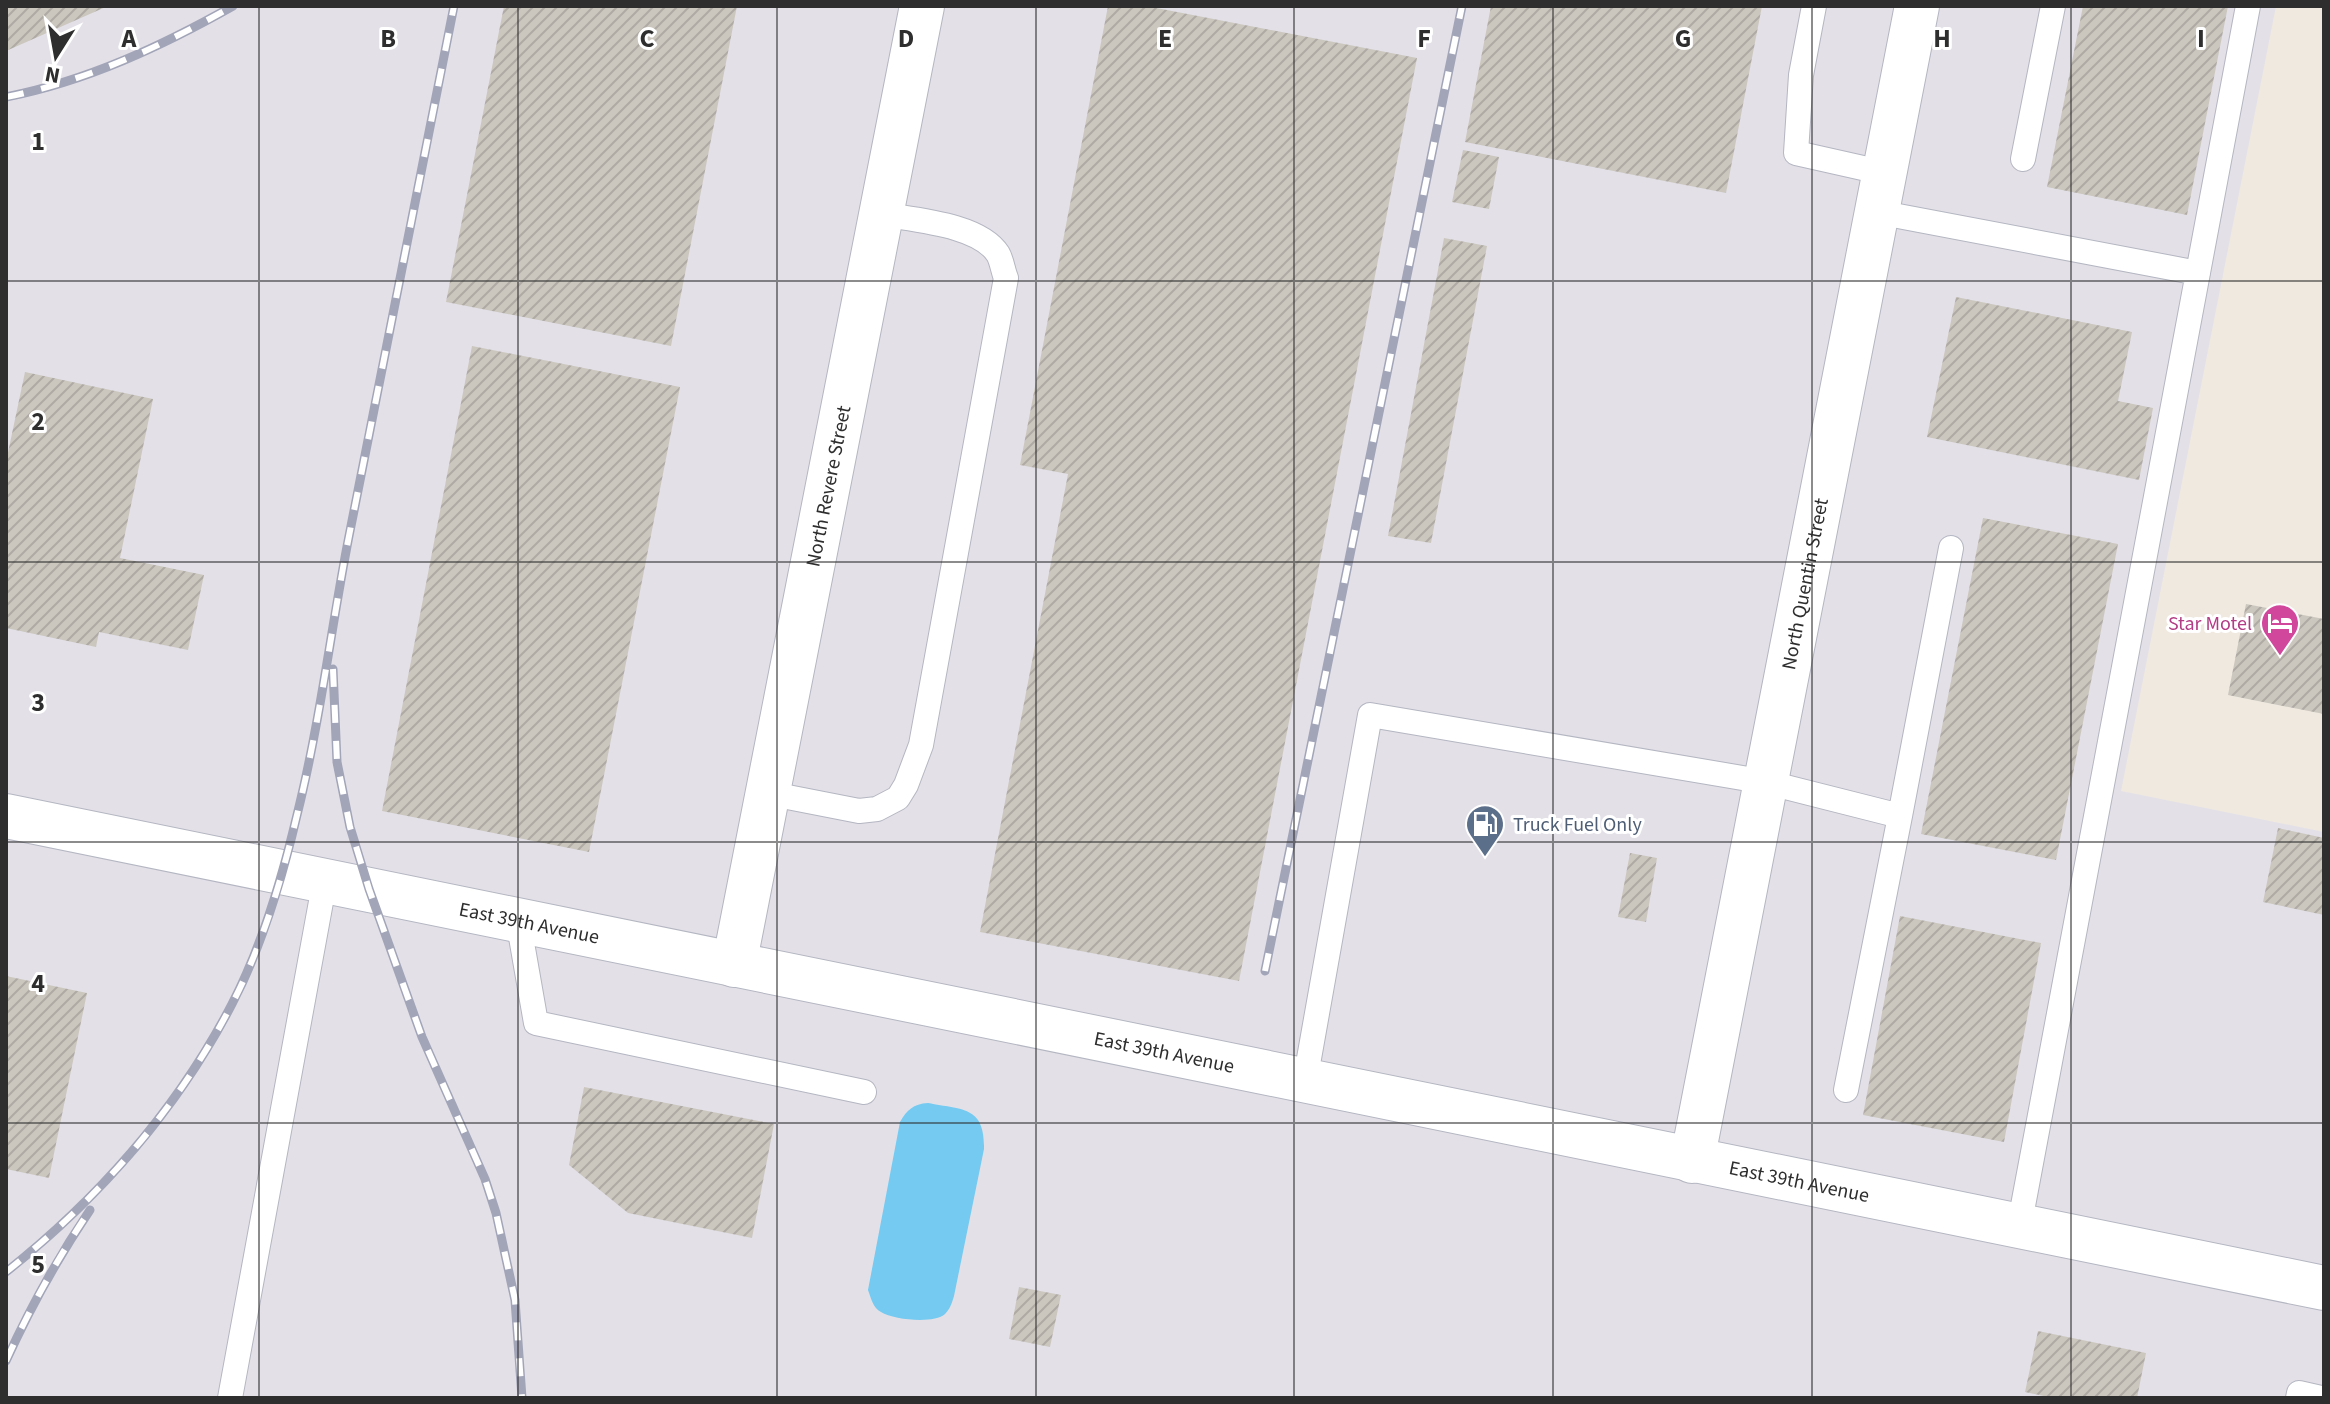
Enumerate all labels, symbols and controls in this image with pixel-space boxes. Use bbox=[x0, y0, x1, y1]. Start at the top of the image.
north arrow bbox=[16, 16, 96, 96]
text: A bbox=[121, 20, 138, 57]
text: B bbox=[380, 20, 396, 57]
text: C bbox=[639, 20, 655, 57]
text: D bbox=[898, 20, 914, 57]
text: E bbox=[1158, 20, 1172, 57]
text: F bbox=[1417, 20, 1431, 57]
text: G bbox=[1675, 20, 1691, 57]
text: H bbox=[1933, 20, 1951, 57]
text: I bbox=[2197, 20, 2205, 57]
text: N bbox=[42, 58, 63, 92]
text: 1 bbox=[31, 123, 45, 160]
text: 2 bbox=[31, 403, 45, 440]
street label: North Revere Street bbox=[799, 403, 858, 569]
street label: North Quentin Street bbox=[1775, 496, 1836, 672]
hotel icon: Star Motel bbox=[2259, 602, 2301, 657]
place label: Star Motel bbox=[2168, 610, 2252, 638]
text: 3 bbox=[31, 684, 45, 721]
fuel station icon: Truck Fuel Only bbox=[1464, 803, 1506, 858]
place label: Truck Fuel Only bbox=[1513, 811, 1642, 839]
street label: East 39th Avenue bbox=[456, 896, 602, 951]
text: 4 bbox=[31, 965, 45, 1002]
street label: East 39th Avenue bbox=[1091, 1025, 1237, 1081]
street label: East 39th Avenue bbox=[1726, 1154, 1872, 1210]
text: 5 bbox=[31, 1246, 45, 1283]

